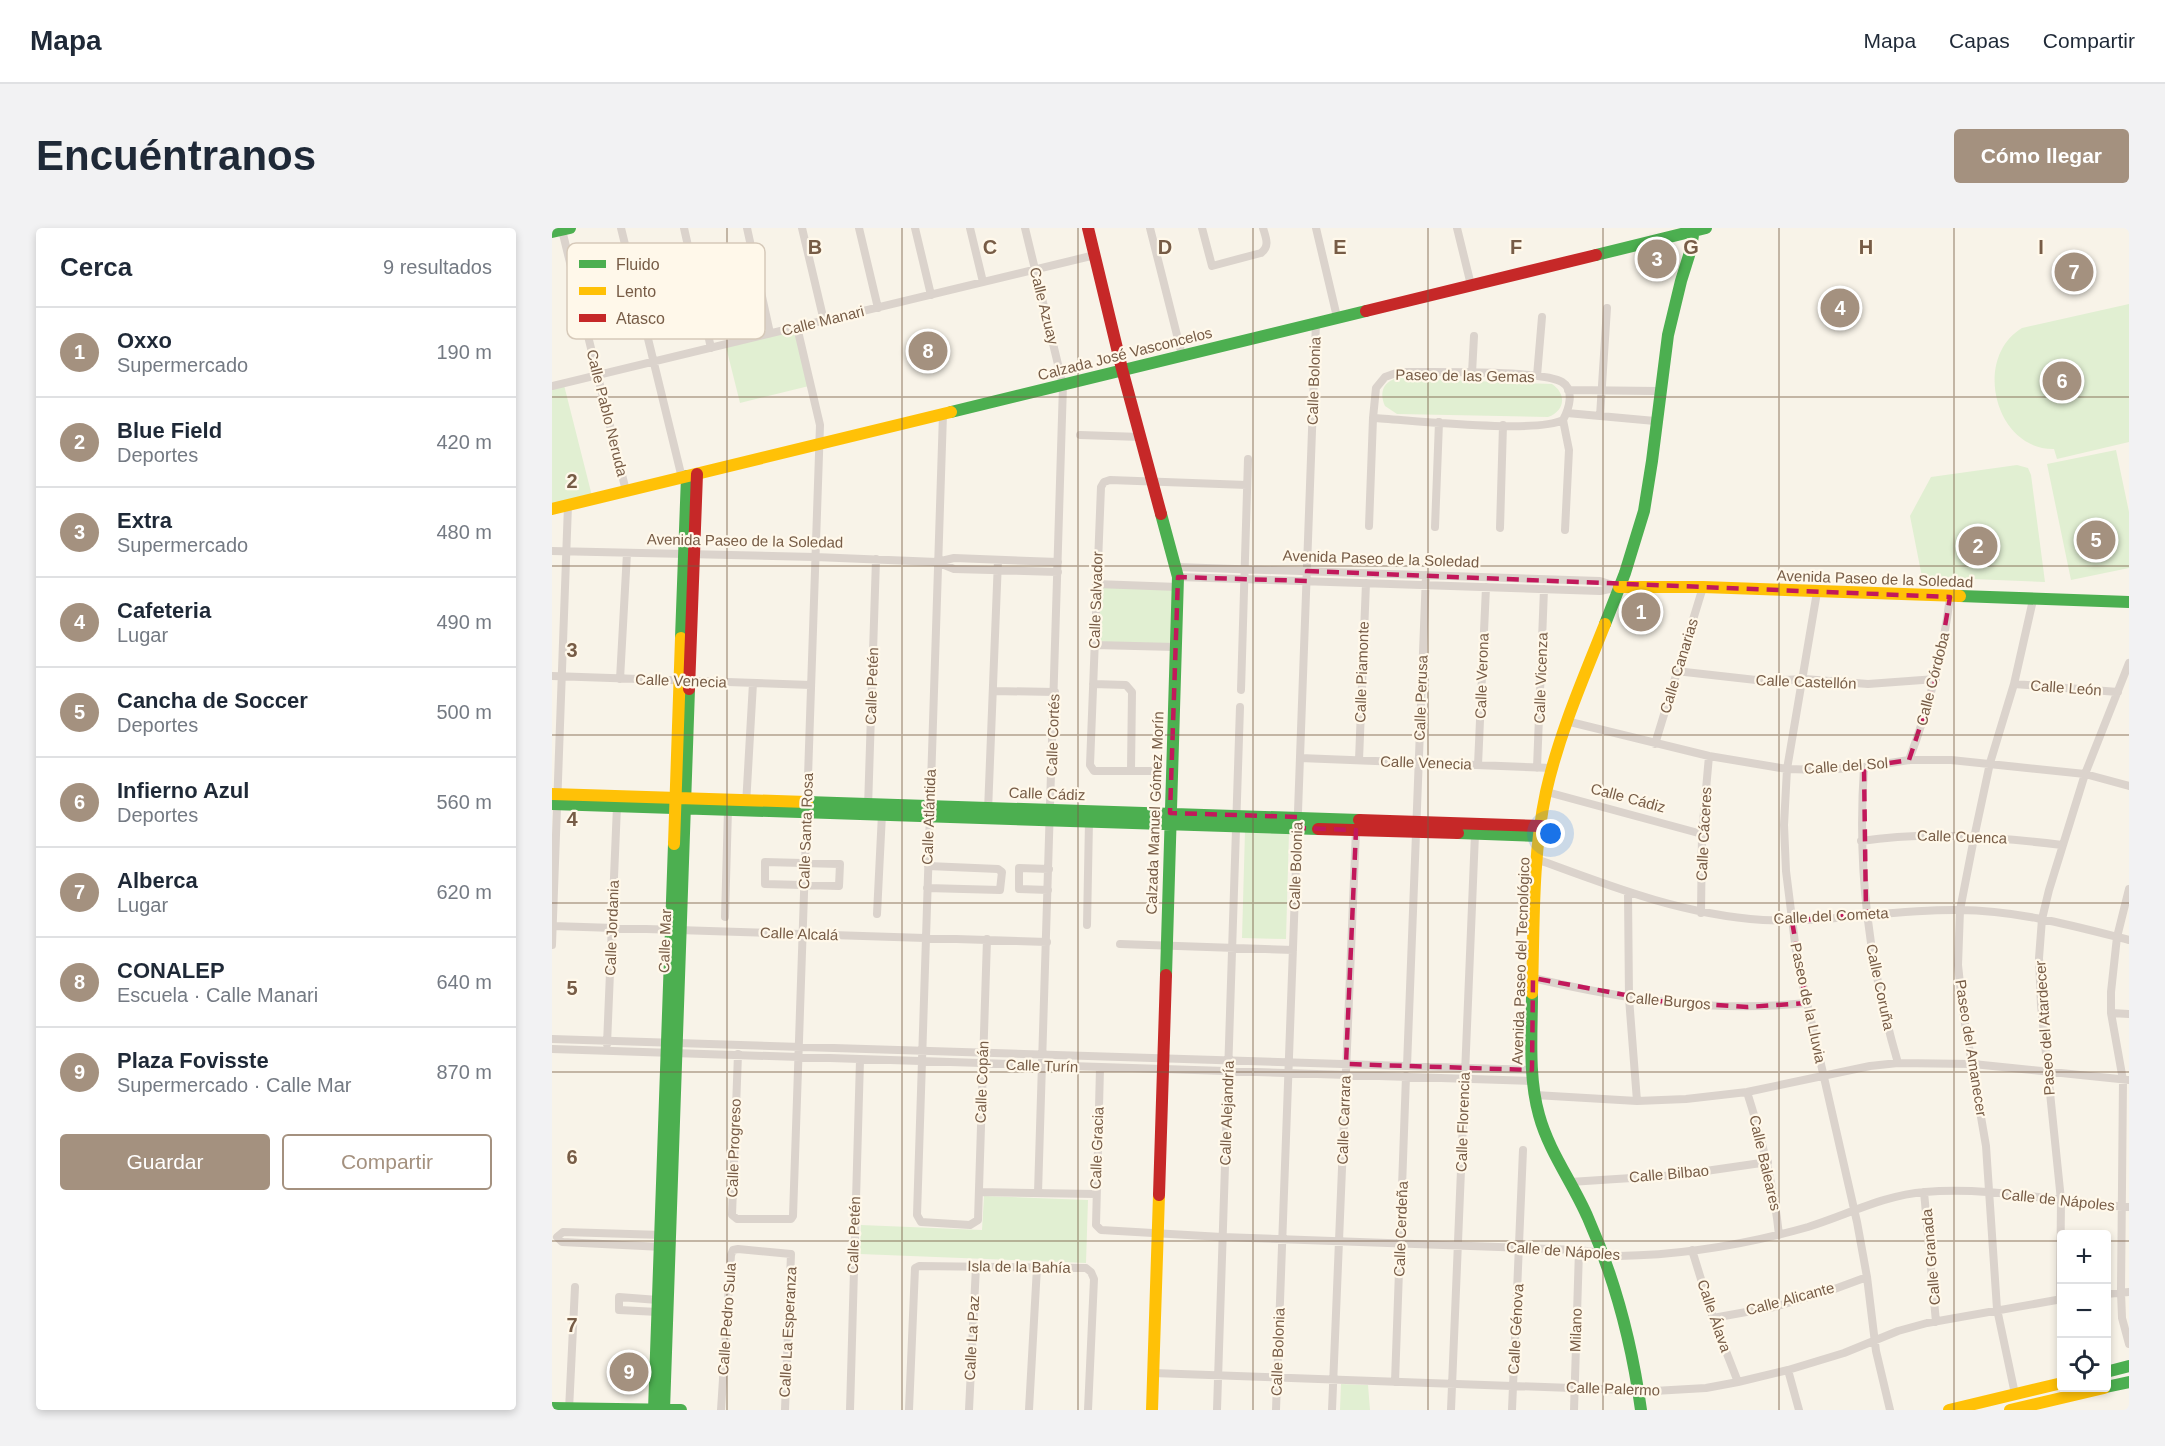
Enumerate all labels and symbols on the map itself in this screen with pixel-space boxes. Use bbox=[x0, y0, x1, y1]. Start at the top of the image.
text: B bbox=[808, 236, 822, 258]
text: C bbox=[983, 236, 997, 258]
text: D bbox=[1158, 236, 1172, 258]
text: E bbox=[1333, 236, 1347, 258]
text: F bbox=[1510, 236, 1522, 258]
text: G bbox=[1683, 236, 1699, 258]
text: H bbox=[1859, 236, 1873, 258]
text: I bbox=[2038, 236, 2044, 258]
pin: 3 bbox=[1638, 237, 1676, 282]
legend bbox=[567, 243, 765, 339]
pin: 7 bbox=[2054, 250, 2093, 294]
text: Fluido bbox=[616, 256, 660, 273]
street label: Calle Azuay bbox=[1027, 265, 1062, 347]
text: Lento bbox=[616, 283, 656, 300]
pin: 4 bbox=[1820, 286, 1860, 331]
street label: Calle Manari bbox=[780, 302, 866, 339]
text: Atasco bbox=[616, 310, 665, 327]
street label: Calzada José Vasconcelos bbox=[1036, 324, 1214, 383]
pin: 8 bbox=[908, 328, 947, 374]
street label: Calle Bolonia bbox=[1303, 336, 1324, 425]
street label: Calle Pablo Neruda bbox=[584, 348, 632, 479]
pin: 6 bbox=[2042, 358, 2082, 404]
street label: Paseo de las Gemas bbox=[1395, 366, 1535, 385]
text: 2 bbox=[566, 470, 578, 492]
pin: 5 bbox=[2076, 518, 2116, 562]
pin: 2 bbox=[1958, 524, 1998, 568]
street label: Avenida Paseo de la Soledad bbox=[647, 530, 843, 551]
street label: Avenida Paseo de la Soledad bbox=[1283, 547, 1480, 570]
street label: Calle Salvador bbox=[1085, 551, 1106, 649]
street label: Avenida Paseo de la Soledad bbox=[1777, 567, 1974, 590]
pin: 1 bbox=[1622, 590, 1660, 634]
street label: Calle Canarias bbox=[1656, 616, 1701, 715]
street label: Calle Piamonte bbox=[1351, 621, 1372, 723]
street label: Calle Córdoba bbox=[1913, 630, 1953, 727]
street label: Calle Vicenza bbox=[1530, 631, 1551, 724]
street label: Calle Verona bbox=[1472, 632, 1492, 719]
text: 3 bbox=[566, 639, 578, 661]
street label: Calle Petén bbox=[862, 647, 881, 725]
street label: Calle Perusa bbox=[1411, 654, 1431, 741]
street label: Calle Venecia bbox=[635, 670, 728, 691]
street label: Calle Castellón bbox=[1755, 671, 1857, 692]
street label: Calle León bbox=[2030, 677, 2102, 698]
street label: Calle Cortés bbox=[1043, 693, 1062, 777]
street label: Calzada Manuel Gómez Morín bbox=[1142, 711, 1167, 915]
street label: Calle Venecia bbox=[1380, 752, 1473, 773]
street label: Calle del Sol bbox=[1803, 754, 1889, 777]
street label: Calle Atlántida bbox=[918, 768, 939, 865]
street label: Calle Santa Rosa bbox=[795, 772, 816, 890]
street label: Calle Cádiz bbox=[1589, 779, 1667, 816]
street label: Calle Cádiz bbox=[1008, 784, 1086, 803]
street label: Calle Cáceres bbox=[1693, 786, 1714, 881]
text: 4 bbox=[566, 808, 578, 830]
your location bbox=[1536, 819, 1565, 848]
street label: Calle Bolonia bbox=[1285, 821, 1306, 910]
street label: Calle Cuenca bbox=[1917, 826, 2008, 847]
street label: Avenida Paseo del Tecnológico bbox=[1508, 857, 1533, 1065]
street label: Calle Jordania bbox=[601, 879, 622, 976]
street label: Calle del Cometa bbox=[1773, 904, 1890, 927]
street label: Calle Mar bbox=[655, 909, 674, 973]
street label: Calle Alcalá bbox=[760, 924, 839, 943]
street label: Paseo de la Lluvia bbox=[1787, 941, 1830, 1065]
street label: Calle Coruña bbox=[1863, 942, 1898, 1032]
street label: Paseo del Atardecer bbox=[2031, 960, 2058, 1096]
text: 5 bbox=[566, 977, 578, 999]
street label: Paseo del Amanecer bbox=[1952, 978, 1991, 1118]
street label: Calle Burgos bbox=[1625, 988, 1712, 1013]
street label: Calle Copán bbox=[972, 1040, 991, 1124]
street label: Calle Turín bbox=[1005, 1056, 1079, 1075]
street label: Calle Alejandría bbox=[1216, 1060, 1237, 1166]
street label: Calle Florencia bbox=[1452, 1071, 1473, 1172]
street label: Calle Carrara bbox=[1333, 1074, 1354, 1165]
street label: Calle Progreso bbox=[723, 1098, 744, 1198]
street label: Calle Gracia bbox=[1087, 1106, 1106, 1190]
street label: Calle Baleares bbox=[1746, 1113, 1785, 1212]
text: 6 bbox=[566, 1146, 578, 1168]
street label: Calle Bilbao bbox=[1628, 1162, 1710, 1185]
street label: Calle Cerdeña bbox=[1390, 1180, 1411, 1277]
street label: Calle de Nápoles bbox=[2000, 1185, 2116, 1214]
street label: Calle Petén bbox=[844, 1196, 863, 1274]
street label: Calle Granada bbox=[1918, 1207, 1943, 1306]
street label: Calle de Nápoles bbox=[1505, 1238, 1621, 1263]
street label: Isla de la Bahía bbox=[967, 1257, 1072, 1276]
street label: Calle Pedro Sula bbox=[714, 1262, 739, 1376]
street label: Calle La Esperanza bbox=[776, 1266, 799, 1398]
street label: Calle Álava bbox=[1694, 1277, 1735, 1355]
street label: Calle Alicante bbox=[1744, 1279, 1836, 1318]
street label: Calle Génova bbox=[1505, 1282, 1526, 1375]
street label: Calle La Paz bbox=[961, 1295, 982, 1381]
street label: Calle Bolonia bbox=[1267, 1307, 1288, 1396]
street label: Milano bbox=[1566, 1308, 1585, 1352]
text: 7 bbox=[566, 1314, 578, 1336]
pin: 9 bbox=[610, 1350, 649, 1394]
street label: Calle Palermo bbox=[1566, 1378, 1660, 1399]

